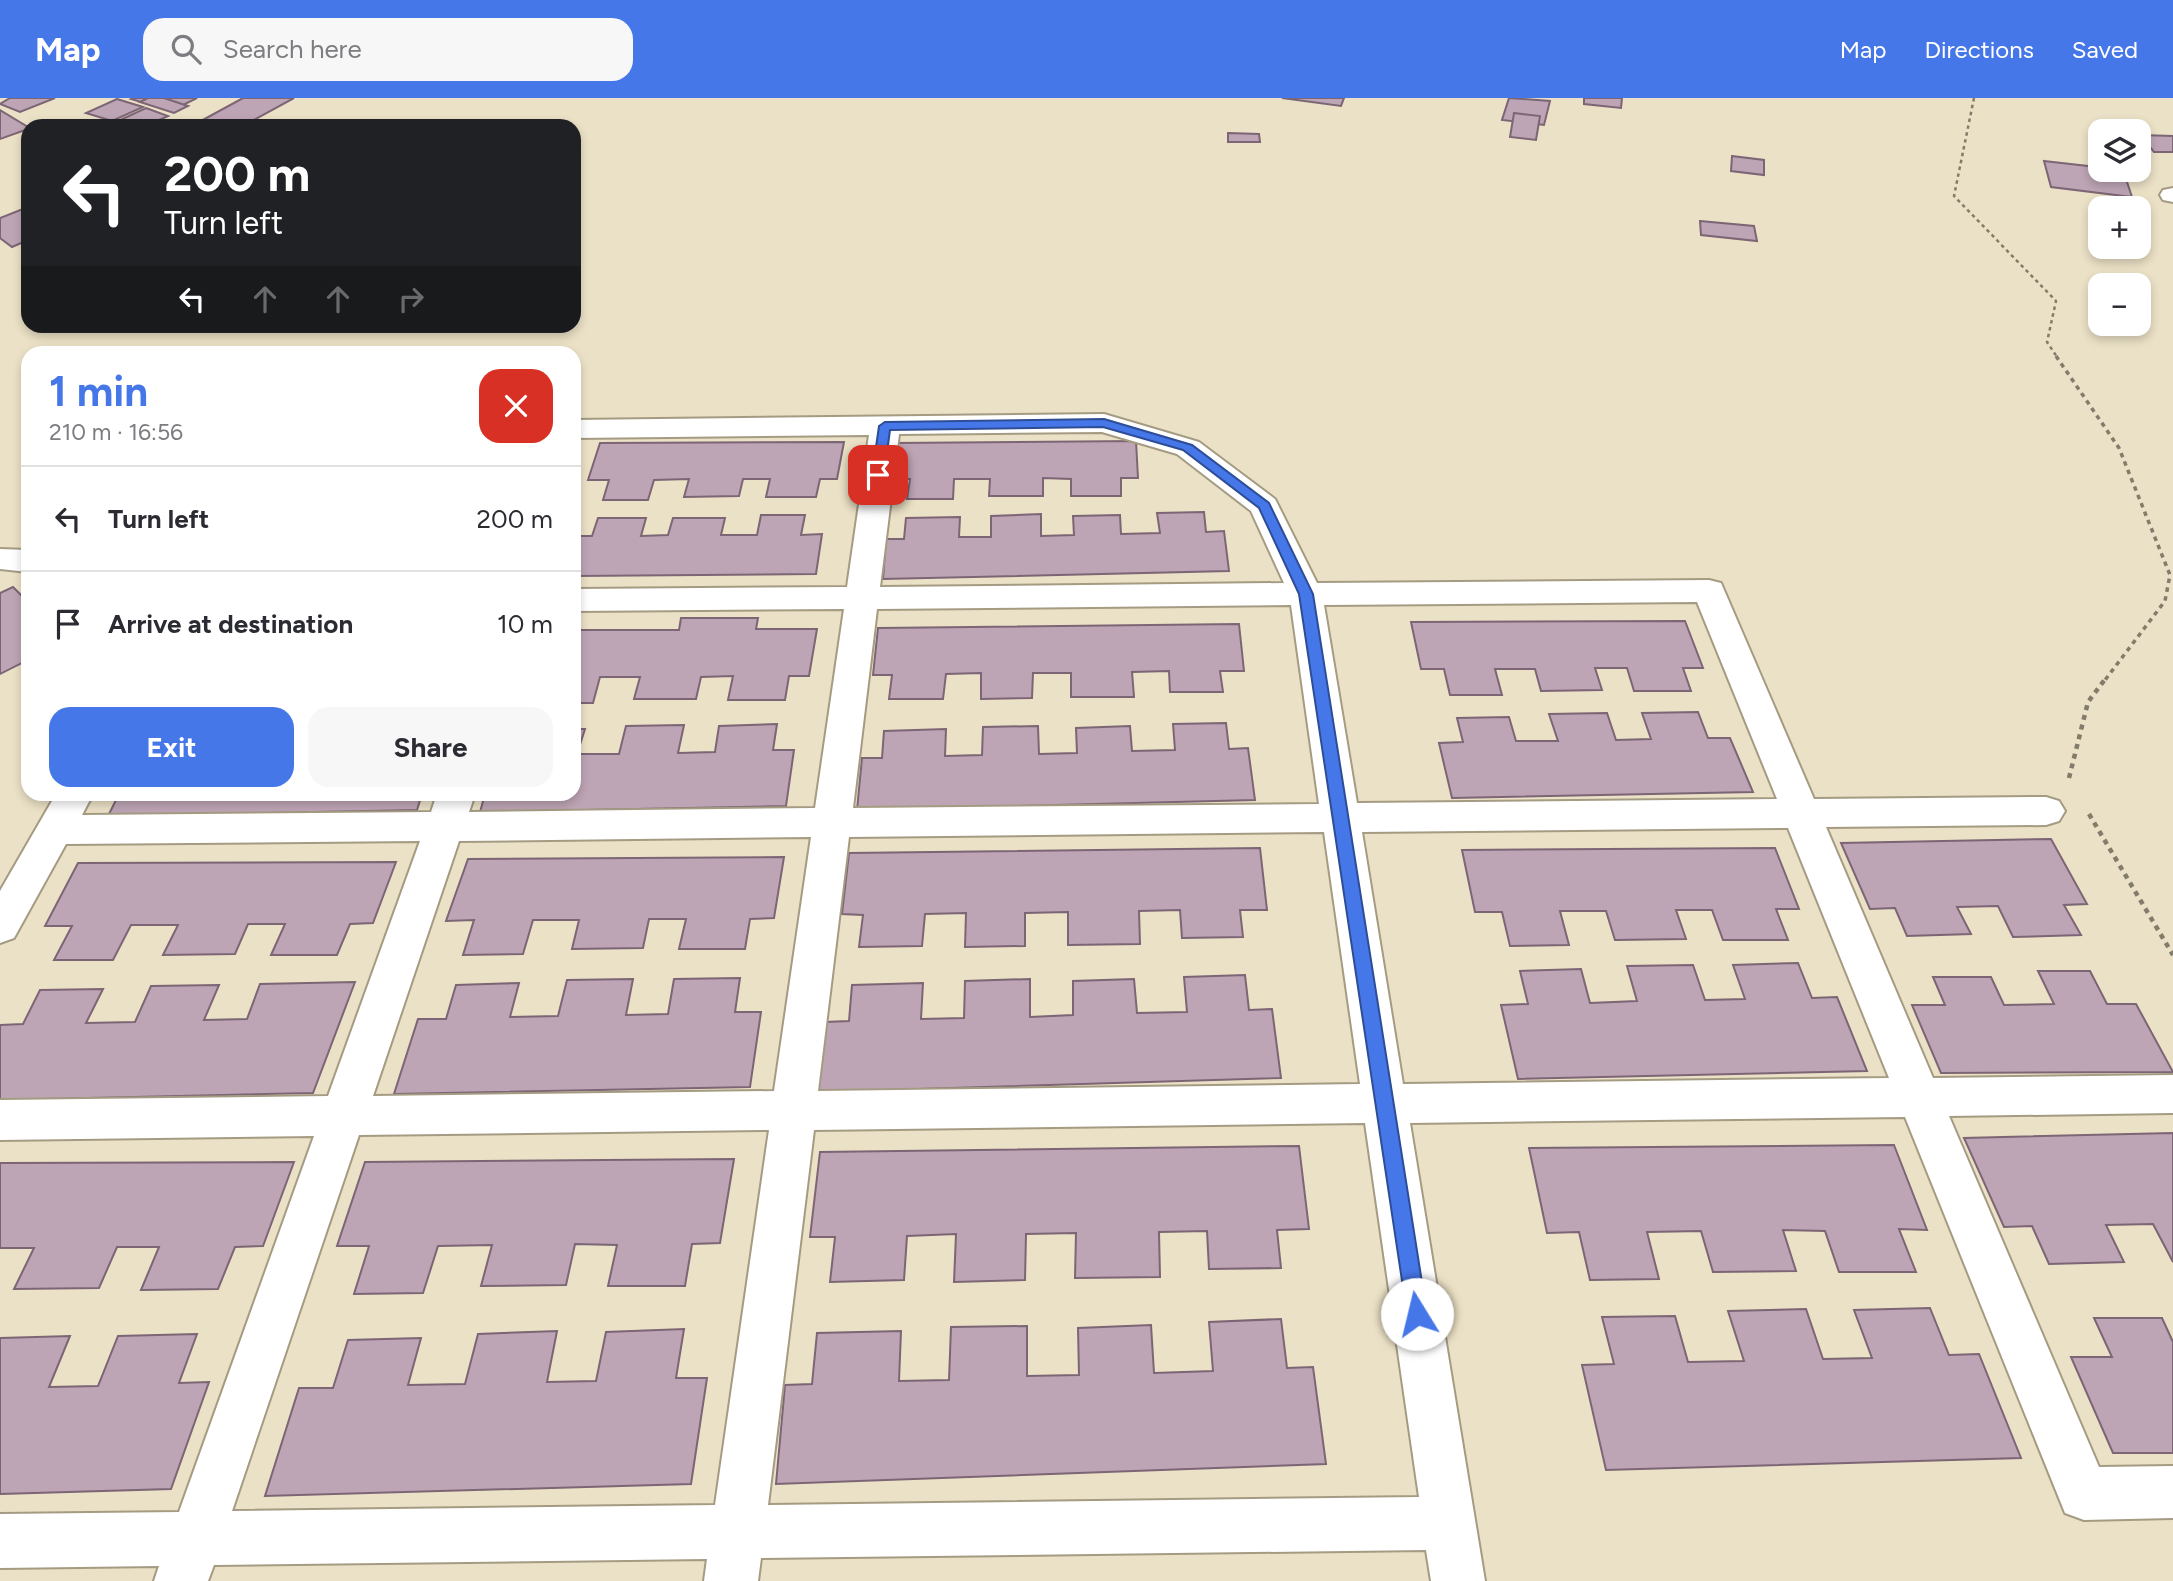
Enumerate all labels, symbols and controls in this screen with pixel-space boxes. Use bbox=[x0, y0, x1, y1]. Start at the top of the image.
search box bbox=[143, 18, 633, 81]
text: Map bbox=[35, 30, 101, 69]
icon: search bbox=[167, 30, 205, 68]
text: Search here bbox=[223, 33, 362, 65]
text: Map bbox=[1840, 35, 1886, 64]
text: Directions bbox=[1924, 35, 2034, 64]
text: Saved bbox=[2072, 35, 2138, 64]
map controls bbox=[2088, 119, 2151, 336]
button: layers bbox=[2088, 119, 2151, 182]
text: 200 m bbox=[164, 144, 310, 203]
icon: left bbox=[49, 147, 140, 238]
button: + bbox=[2088, 196, 2151, 259]
text: Turn left bbox=[164, 204, 283, 242]
button: − bbox=[2088, 273, 2151, 336]
icon: left bbox=[173, 280, 211, 318]
icon: ahead bbox=[246, 280, 284, 318]
icon: ahead bbox=[319, 280, 357, 318]
icon: right bbox=[392, 280, 430, 318]
text: 1 min bbox=[49, 366, 148, 417]
button: close bbox=[479, 369, 553, 443]
text: 210 m · 16:56 bbox=[49, 418, 183, 446]
pin bbox=[848, 445, 908, 505]
icon: arrive bbox=[859, 456, 897, 494]
icon: left bbox=[49, 500, 87, 538]
text: Turn left bbox=[108, 503, 209, 535]
text: 200 m bbox=[477, 503, 553, 535]
icon: arrive bbox=[49, 605, 87, 643]
text: Arrive at destination bbox=[108, 608, 353, 640]
text: 10 m bbox=[497, 608, 553, 640]
button: Exit bbox=[49, 707, 294, 787]
button: Share bbox=[308, 707, 553, 787]
position arrow bbox=[1380, 1277, 1454, 1351]

